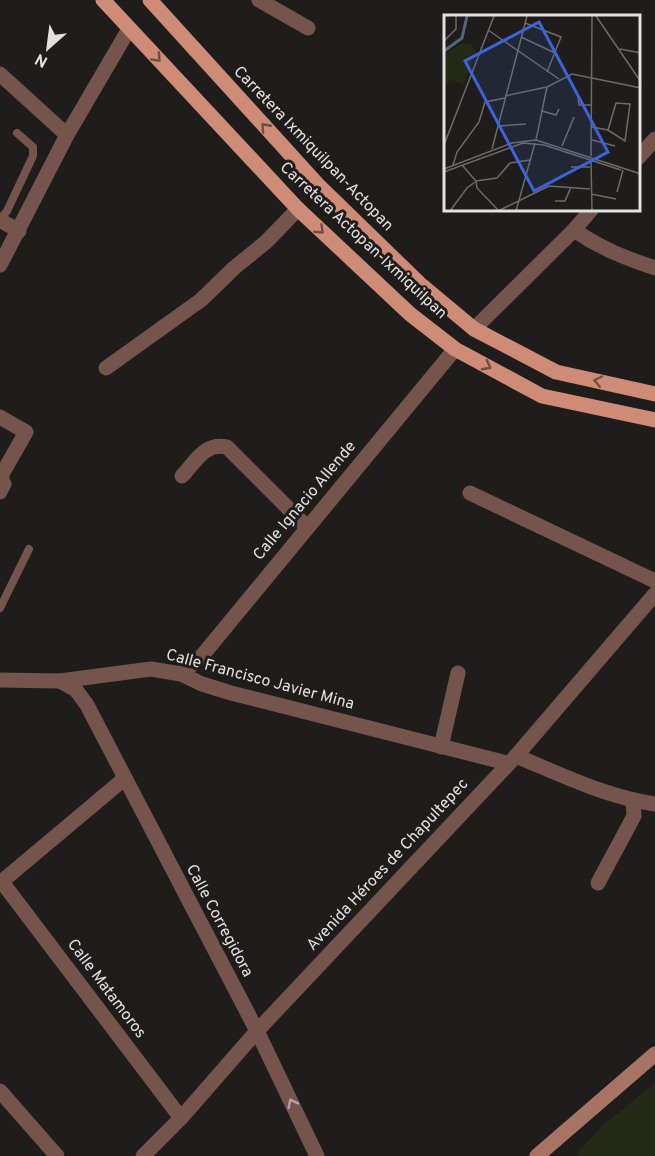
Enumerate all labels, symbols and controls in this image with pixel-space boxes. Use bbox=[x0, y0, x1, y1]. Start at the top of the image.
inset map bbox=[444, 15, 640, 212]
north arrow bbox=[18, 18, 78, 78]
text: N bbox=[32, 48, 52, 71]
one-way arrow bbox=[150, 52, 161, 62]
street label: Carretera Ixmiquilpan-Actopan bbox=[229, 62, 397, 236]
one-way arrow bbox=[262, 123, 273, 134]
street label: Carretera Actopan-Ixmiquilpan bbox=[275, 158, 451, 324]
one-way arrow bbox=[314, 223, 324, 234]
one-way arrow bbox=[480, 359, 491, 370]
one-way arrow bbox=[593, 376, 603, 389]
street label: Calle Ignacio Allende bbox=[249, 437, 361, 565]
street label: Calle Francisco Javier Mina bbox=[164, 645, 356, 715]
street label: Avenida Héroes de Chapultepec bbox=[303, 775, 473, 955]
street label: Calle Corregidora bbox=[181, 861, 257, 981]
street label: Calle Matamoros bbox=[62, 935, 150, 1043]
one-way arrow bbox=[287, 1099, 299, 1110]

